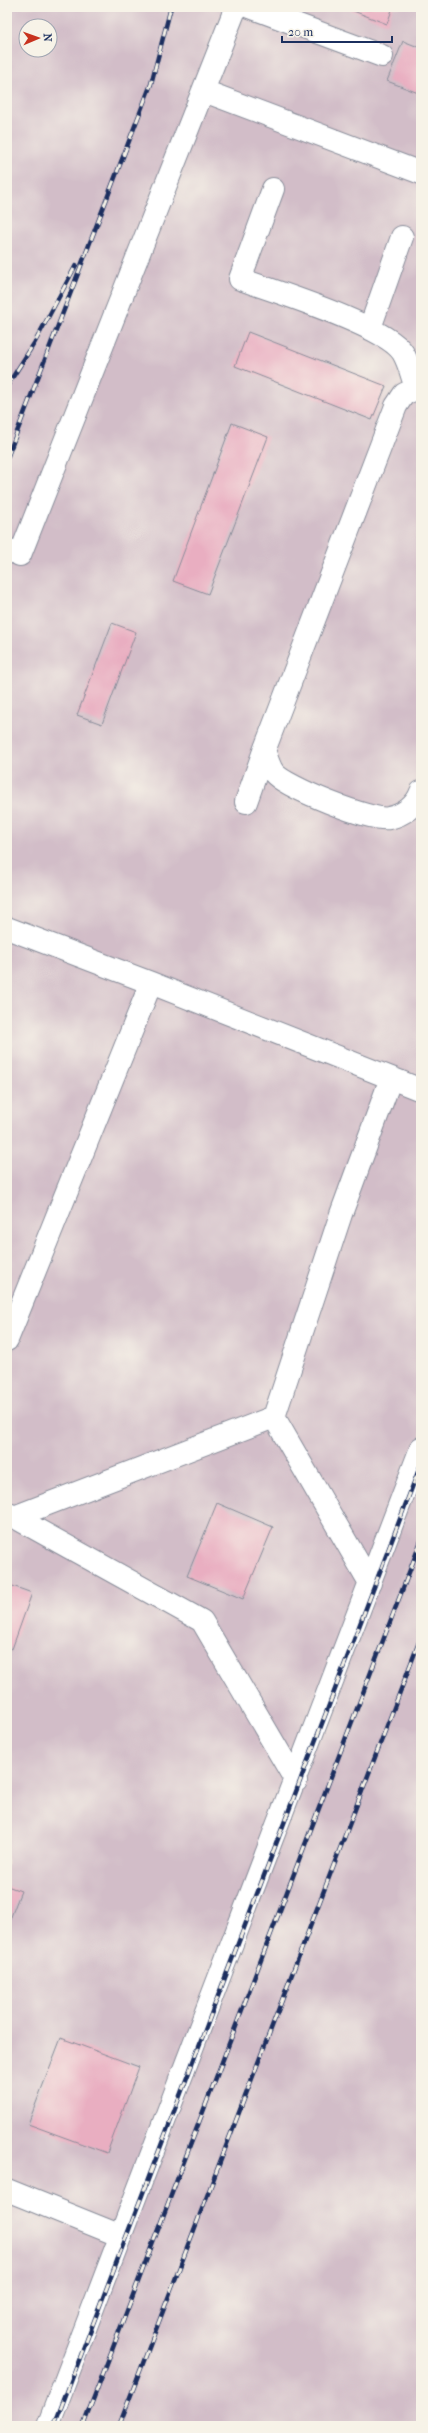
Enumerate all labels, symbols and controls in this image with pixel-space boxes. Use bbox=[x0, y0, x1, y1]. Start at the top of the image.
north arrow bbox=[18, 18, 58, 58]
scale bar bbox=[282, 18, 392, 44]
text: 20 m bbox=[288, 25, 313, 39]
text: N bbox=[41, 33, 54, 43]

